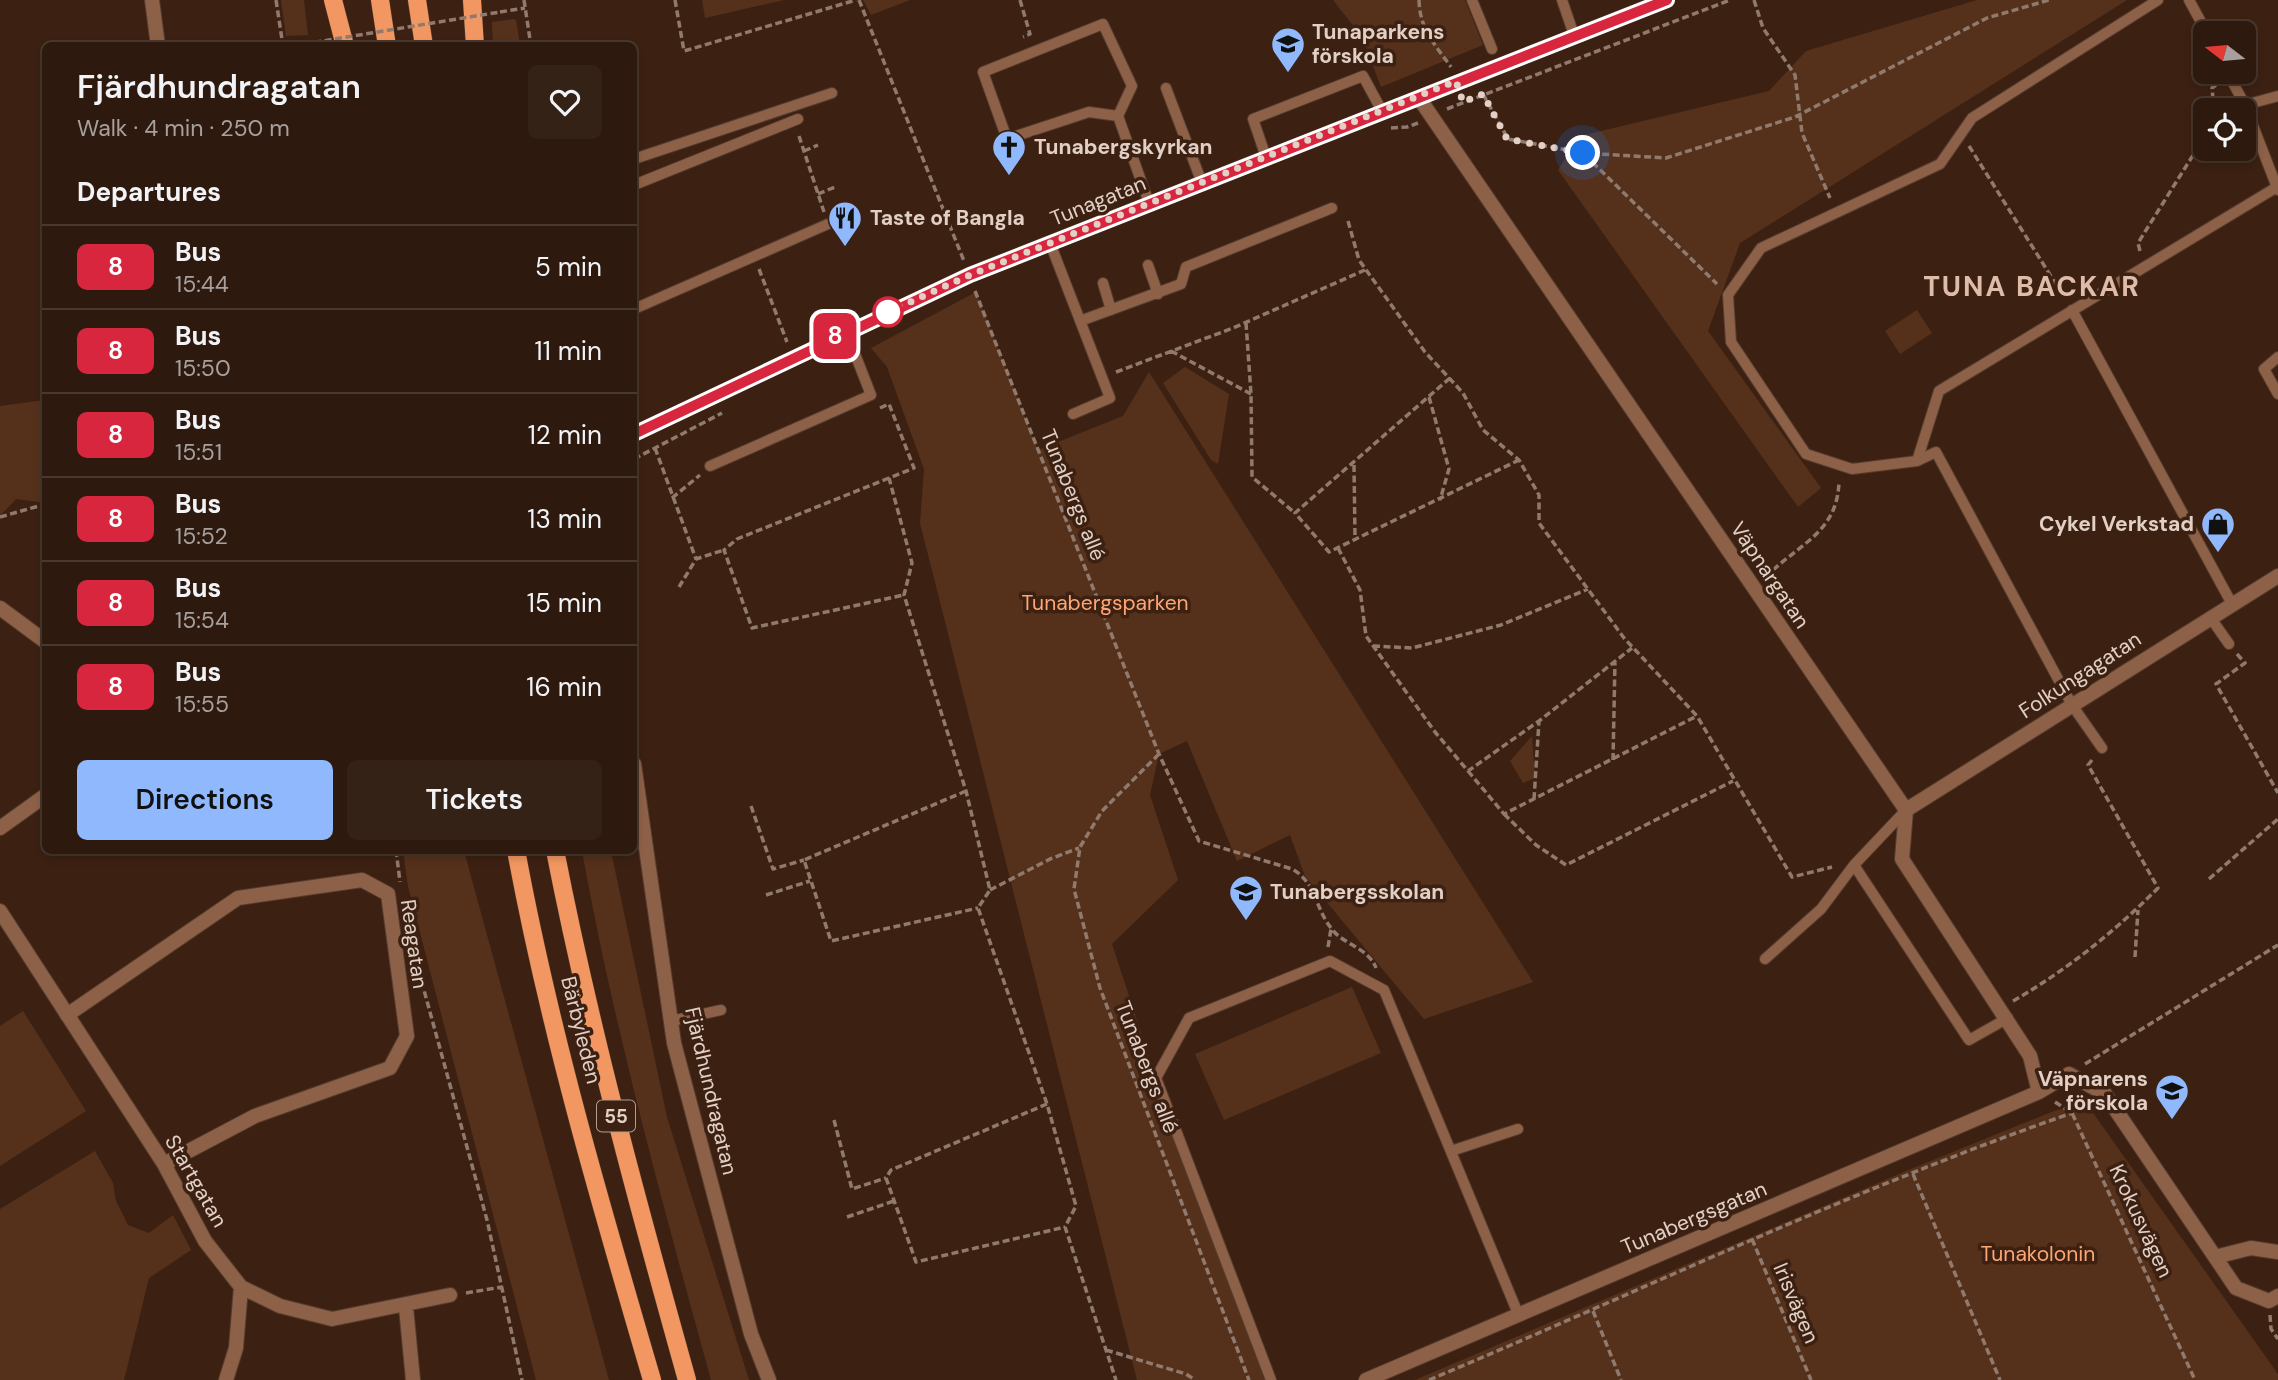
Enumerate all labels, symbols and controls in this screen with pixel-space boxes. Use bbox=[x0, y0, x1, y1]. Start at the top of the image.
place label: Tunaparkens förskola bbox=[1312, 18, 1444, 70]
north arrow bbox=[2193, 21, 2256, 84]
map controls bbox=[2193, 21, 2256, 161]
school or university icon: Tunaparkens förskola bbox=[1269, 25, 1307, 74]
text: Fjärdhundragatan bbox=[77, 65, 361, 108]
button: heart bbox=[528, 65, 602, 139]
button: locate bbox=[2193, 98, 2256, 161]
text: Walk · 4 min · 250 m bbox=[77, 113, 290, 143]
church icon: Tunabergskyrkan bbox=[990, 128, 1028, 177]
place label: Tunabergskyrkan bbox=[1034, 133, 1213, 161]
your location bbox=[1565, 135, 1600, 170]
street label: Tunagatan bbox=[1046, 169, 1150, 233]
text: Departures bbox=[77, 175, 221, 209]
restaurant icon: Taste of Bangla bbox=[826, 199, 864, 248]
place label: Taste of Bangla bbox=[870, 204, 1025, 232]
text: Bus bbox=[175, 235, 221, 269]
text: 5 min bbox=[535, 250, 602, 284]
text: 8 bbox=[108, 251, 123, 282]
district label: TUNA BACKAR bbox=[1923, 268, 2141, 305]
text: 15:44 bbox=[175, 269, 229, 299]
unlabelled marker bbox=[873, 297, 903, 327]
line badge: 8 bbox=[812, 313, 858, 359]
text: Bus bbox=[175, 319, 221, 353]
text: 8 bbox=[827, 320, 843, 351]
text: 11 min bbox=[535, 334, 602, 368]
text: 8 bbox=[108, 335, 123, 366]
text: 15:50 bbox=[175, 353, 231, 383]
text: Bus bbox=[175, 403, 221, 437]
text: 12 min bbox=[528, 418, 602, 452]
text: 8 bbox=[108, 419, 123, 450]
street label: Tunabergs allé bbox=[1034, 425, 1112, 565]
text: 15:51 bbox=[175, 437, 222, 467]
text: Bus bbox=[175, 487, 221, 521]
text: 13 min bbox=[527, 502, 602, 536]
text: 8 bbox=[108, 503, 123, 534]
shop icon: Cykel Verkstad bbox=[2199, 505, 2237, 554]
place label: Cykel Verkstad bbox=[2039, 510, 2194, 538]
street label: Väpnargatan bbox=[1724, 516, 1816, 634]
text: 15:52 bbox=[175, 521, 228, 551]
text: Bus bbox=[175, 571, 221, 605]
text: 15 min bbox=[527, 586, 602, 620]
text: 8 bbox=[108, 587, 123, 618]
park label: Tunabergsparken bbox=[1021, 589, 1189, 617]
text: 15:54 bbox=[175, 605, 229, 635]
street label: Folkungagatan bbox=[2014, 625, 2146, 725]
text: Bus bbox=[175, 655, 221, 689]
text: 16 min bbox=[526, 670, 602, 704]
text: 8 bbox=[108, 671, 123, 702]
text: 15:55 bbox=[175, 689, 229, 719]
button: Directions bbox=[77, 760, 333, 840]
button: Tickets bbox=[347, 760, 602, 840]
school or university icon: Tunabergsskolan bbox=[1227, 873, 1265, 922]
place label: Tunabergsskolan bbox=[1270, 878, 1444, 906]
street label: Reagatan bbox=[394, 898, 434, 990]
street label: Bärbyleden bbox=[554, 973, 608, 1087]
street label: Tunabergs allé bbox=[1109, 997, 1185, 1137]
street label: Fjärdhundragatan bbox=[678, 1004, 744, 1178]
place label: Väpnarens förskola bbox=[2038, 1065, 2148, 1117]
school or university icon: Väpnarens förskola bbox=[2153, 1072, 2191, 1121]
road number: 55 bbox=[597, 1100, 635, 1132]
street label: Startgatan bbox=[158, 1130, 234, 1232]
street label: Krokusvägen bbox=[2103, 1160, 2179, 1282]
street label: Tunabergsgatan bbox=[1617, 1175, 1771, 1261]
park label: Tunakolonin bbox=[1981, 1240, 2095, 1268]
street label: Irisvägen bbox=[1767, 1258, 1825, 1348]

